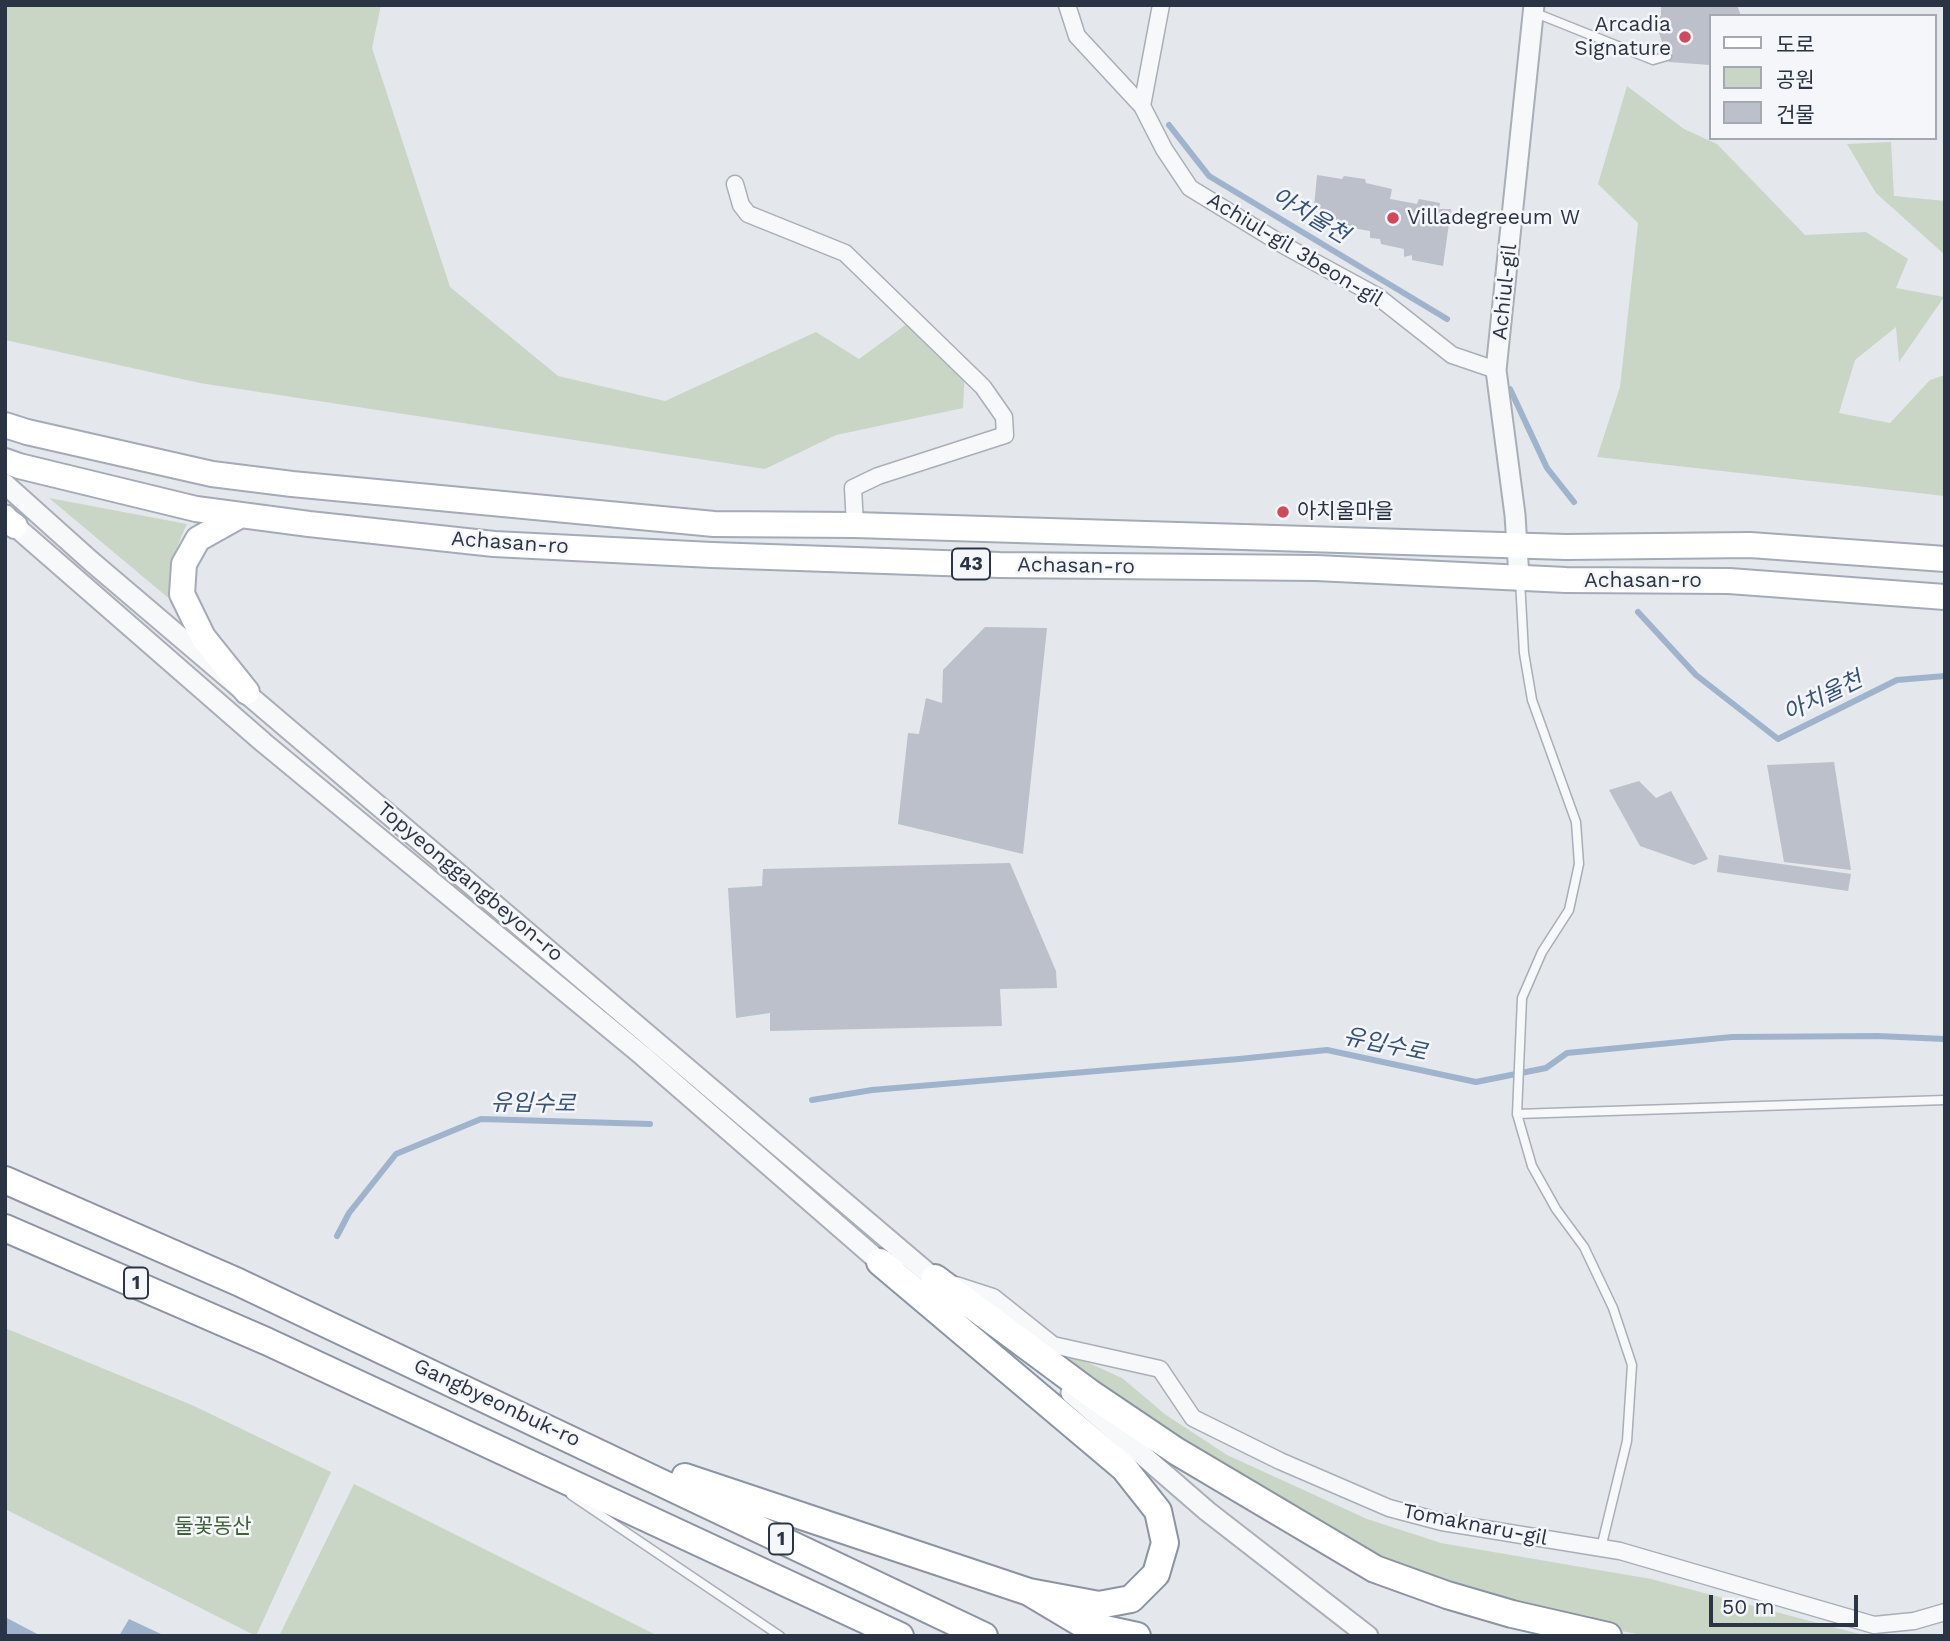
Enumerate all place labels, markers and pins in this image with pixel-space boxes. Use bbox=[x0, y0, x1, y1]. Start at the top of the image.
place label: Arcadia Signature bbox=[1574, 12, 1671, 62]
marker: Arcadia Signature bbox=[1677, 29, 1693, 45]
place label: Villadegreeum W bbox=[1407, 205, 1580, 231]
marker: Villadegreeum W bbox=[1385, 210, 1401, 226]
place label: 아치울마을 bbox=[1297, 499, 1394, 525]
marker: 아치울마을 bbox=[1275, 504, 1291, 520]

